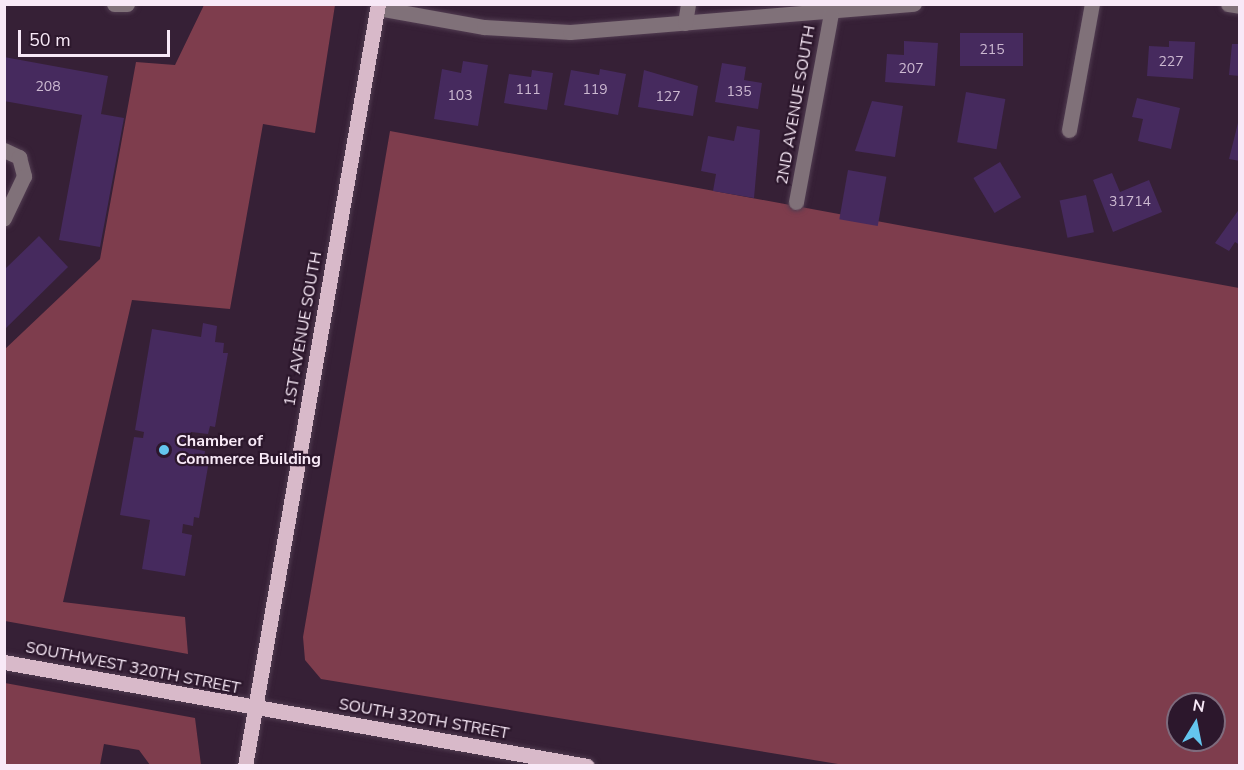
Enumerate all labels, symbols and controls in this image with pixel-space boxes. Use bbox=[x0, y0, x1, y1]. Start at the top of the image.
scale bar bbox=[21, 18, 172, 56]
street label: 2ND AVENUE SOUTH bbox=[773, 24, 819, 186]
text: 50 m bbox=[29, 28, 71, 52]
house number: 215 bbox=[979, 42, 1005, 58]
house number: 227 bbox=[1158, 54, 1184, 70]
house number: 207 bbox=[898, 61, 924, 77]
house number: 208 bbox=[35, 79, 61, 95]
house number: 111 bbox=[515, 82, 541, 98]
house number: 119 bbox=[582, 82, 608, 98]
house number: 135 bbox=[726, 84, 752, 100]
house number: 103 bbox=[447, 88, 473, 104]
house number: 127 bbox=[655, 89, 681, 105]
house number: 31714 bbox=[1109, 194, 1151, 210]
street label: 1ST AVENUE SOUTH bbox=[280, 250, 326, 408]
place label: Chamber of Commerce Building bbox=[176, 431, 321, 469]
marker: Chamber of Commerce Building bbox=[157, 443, 171, 457]
street label: SOUTHWEST 320TH STREET bbox=[24, 638, 242, 698]
north arrow bbox=[1166, 692, 1226, 752]
text: N bbox=[1191, 694, 1207, 718]
street label: SOUTH 320TH STREET bbox=[337, 695, 511, 743]

